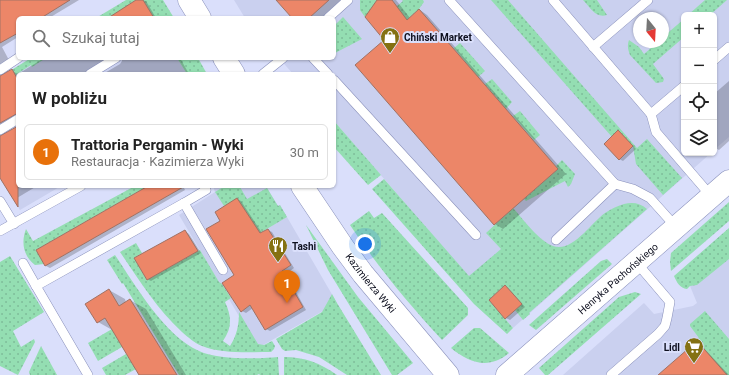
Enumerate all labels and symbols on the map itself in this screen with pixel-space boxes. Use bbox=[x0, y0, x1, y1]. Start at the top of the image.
north arrow bbox=[633, 12, 669, 48]
shop icon: Chiński Market bbox=[379, 26, 401, 54]
place label: Chiński Market bbox=[404, 32, 472, 43]
your location bbox=[355, 234, 375, 254]
restaurant icon: Tashi bbox=[267, 235, 289, 263]
place label: Tashi bbox=[292, 241, 317, 252]
street label: Henryka Pachońskiego bbox=[576, 241, 660, 316]
street label: Kazimierza Wyki bbox=[344, 251, 398, 315]
pin: 1 bbox=[274, 270, 300, 303]
supermarket icon: Lidl bbox=[683, 336, 705, 364]
place label: Lidl bbox=[664, 342, 680, 353]

